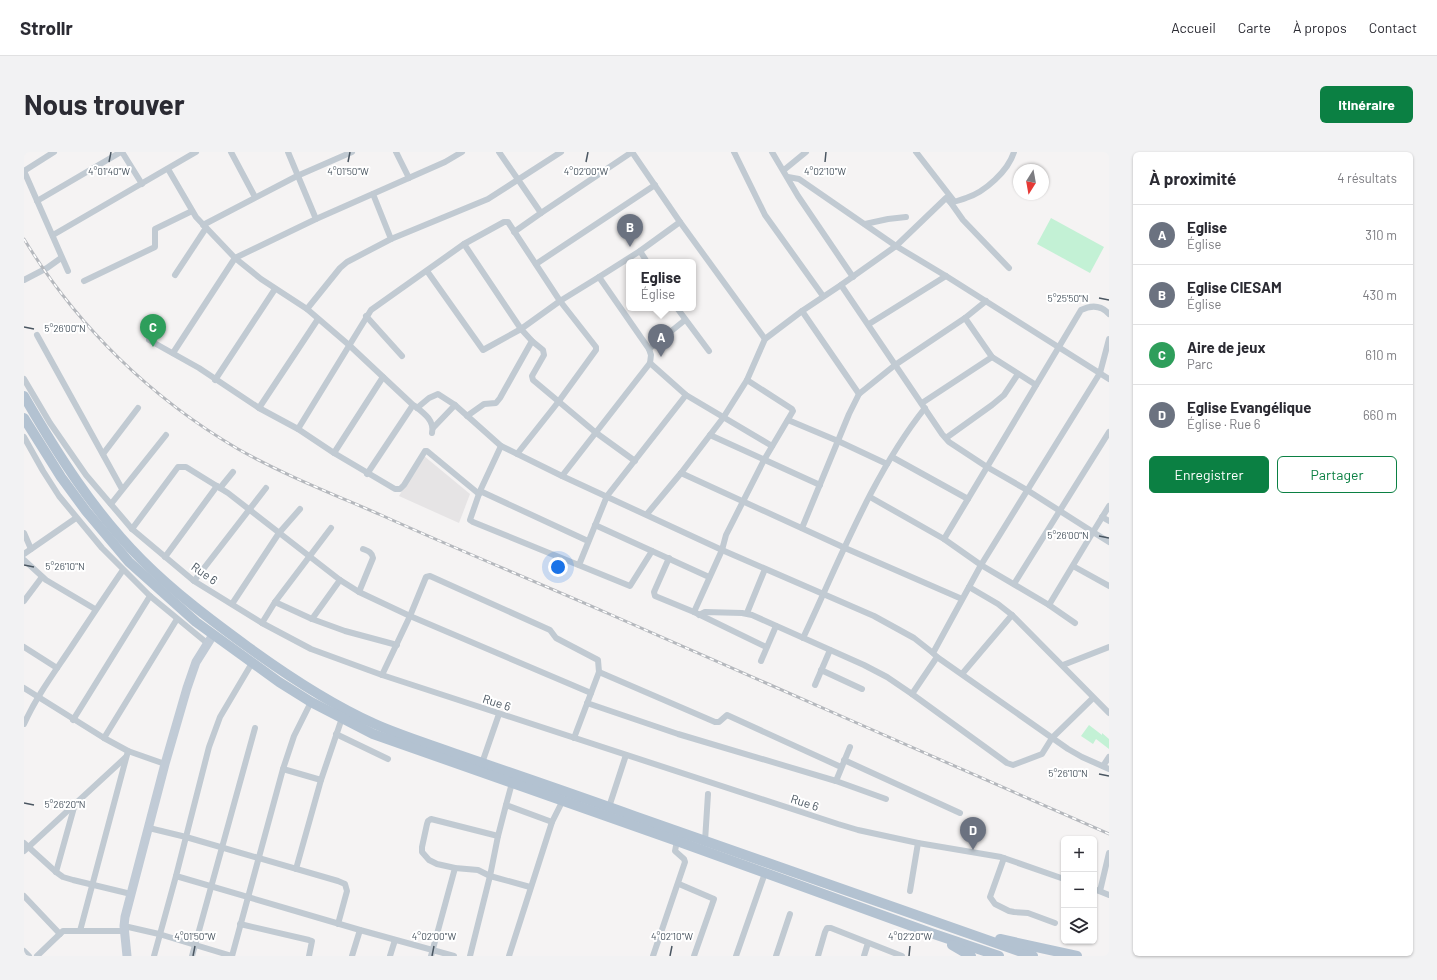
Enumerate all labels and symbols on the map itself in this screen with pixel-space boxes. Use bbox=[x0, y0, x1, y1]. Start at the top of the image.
north arrow bbox=[1013, 164, 1049, 200]
text: 4°01'40"W bbox=[88, 165, 130, 177]
text: 4°01'50"W bbox=[327, 165, 369, 177]
text: 4°02'00"W bbox=[564, 165, 608, 177]
text: 4°02'10"W bbox=[804, 165, 846, 177]
pin: B bbox=[617, 214, 643, 247]
text: 5°25'50"N bbox=[1048, 292, 1088, 304]
pin: C bbox=[140, 314, 166, 347]
text: 5°26'00"N bbox=[44, 322, 86, 334]
pin: A bbox=[648, 324, 674, 357]
text: 5°26'00"N bbox=[1047, 529, 1089, 541]
your location bbox=[548, 557, 568, 577]
street label: Rue 6 bbox=[189, 559, 221, 587]
text: 5°26'10"N bbox=[45, 560, 85, 572]
street label: Rue 6 bbox=[481, 691, 513, 713]
text: 5°26'10"N bbox=[1048, 767, 1088, 779]
street label: Rue 6 bbox=[789, 791, 821, 813]
text: 5°26'20"N bbox=[44, 798, 86, 810]
pin: D bbox=[960, 817, 986, 850]
text: 4°01'50"W bbox=[174, 930, 216, 942]
text: 4°02'00"W bbox=[412, 930, 456, 942]
text: 4°02'10"W bbox=[651, 930, 693, 942]
text: 4°02'20"W bbox=[888, 930, 932, 942]

